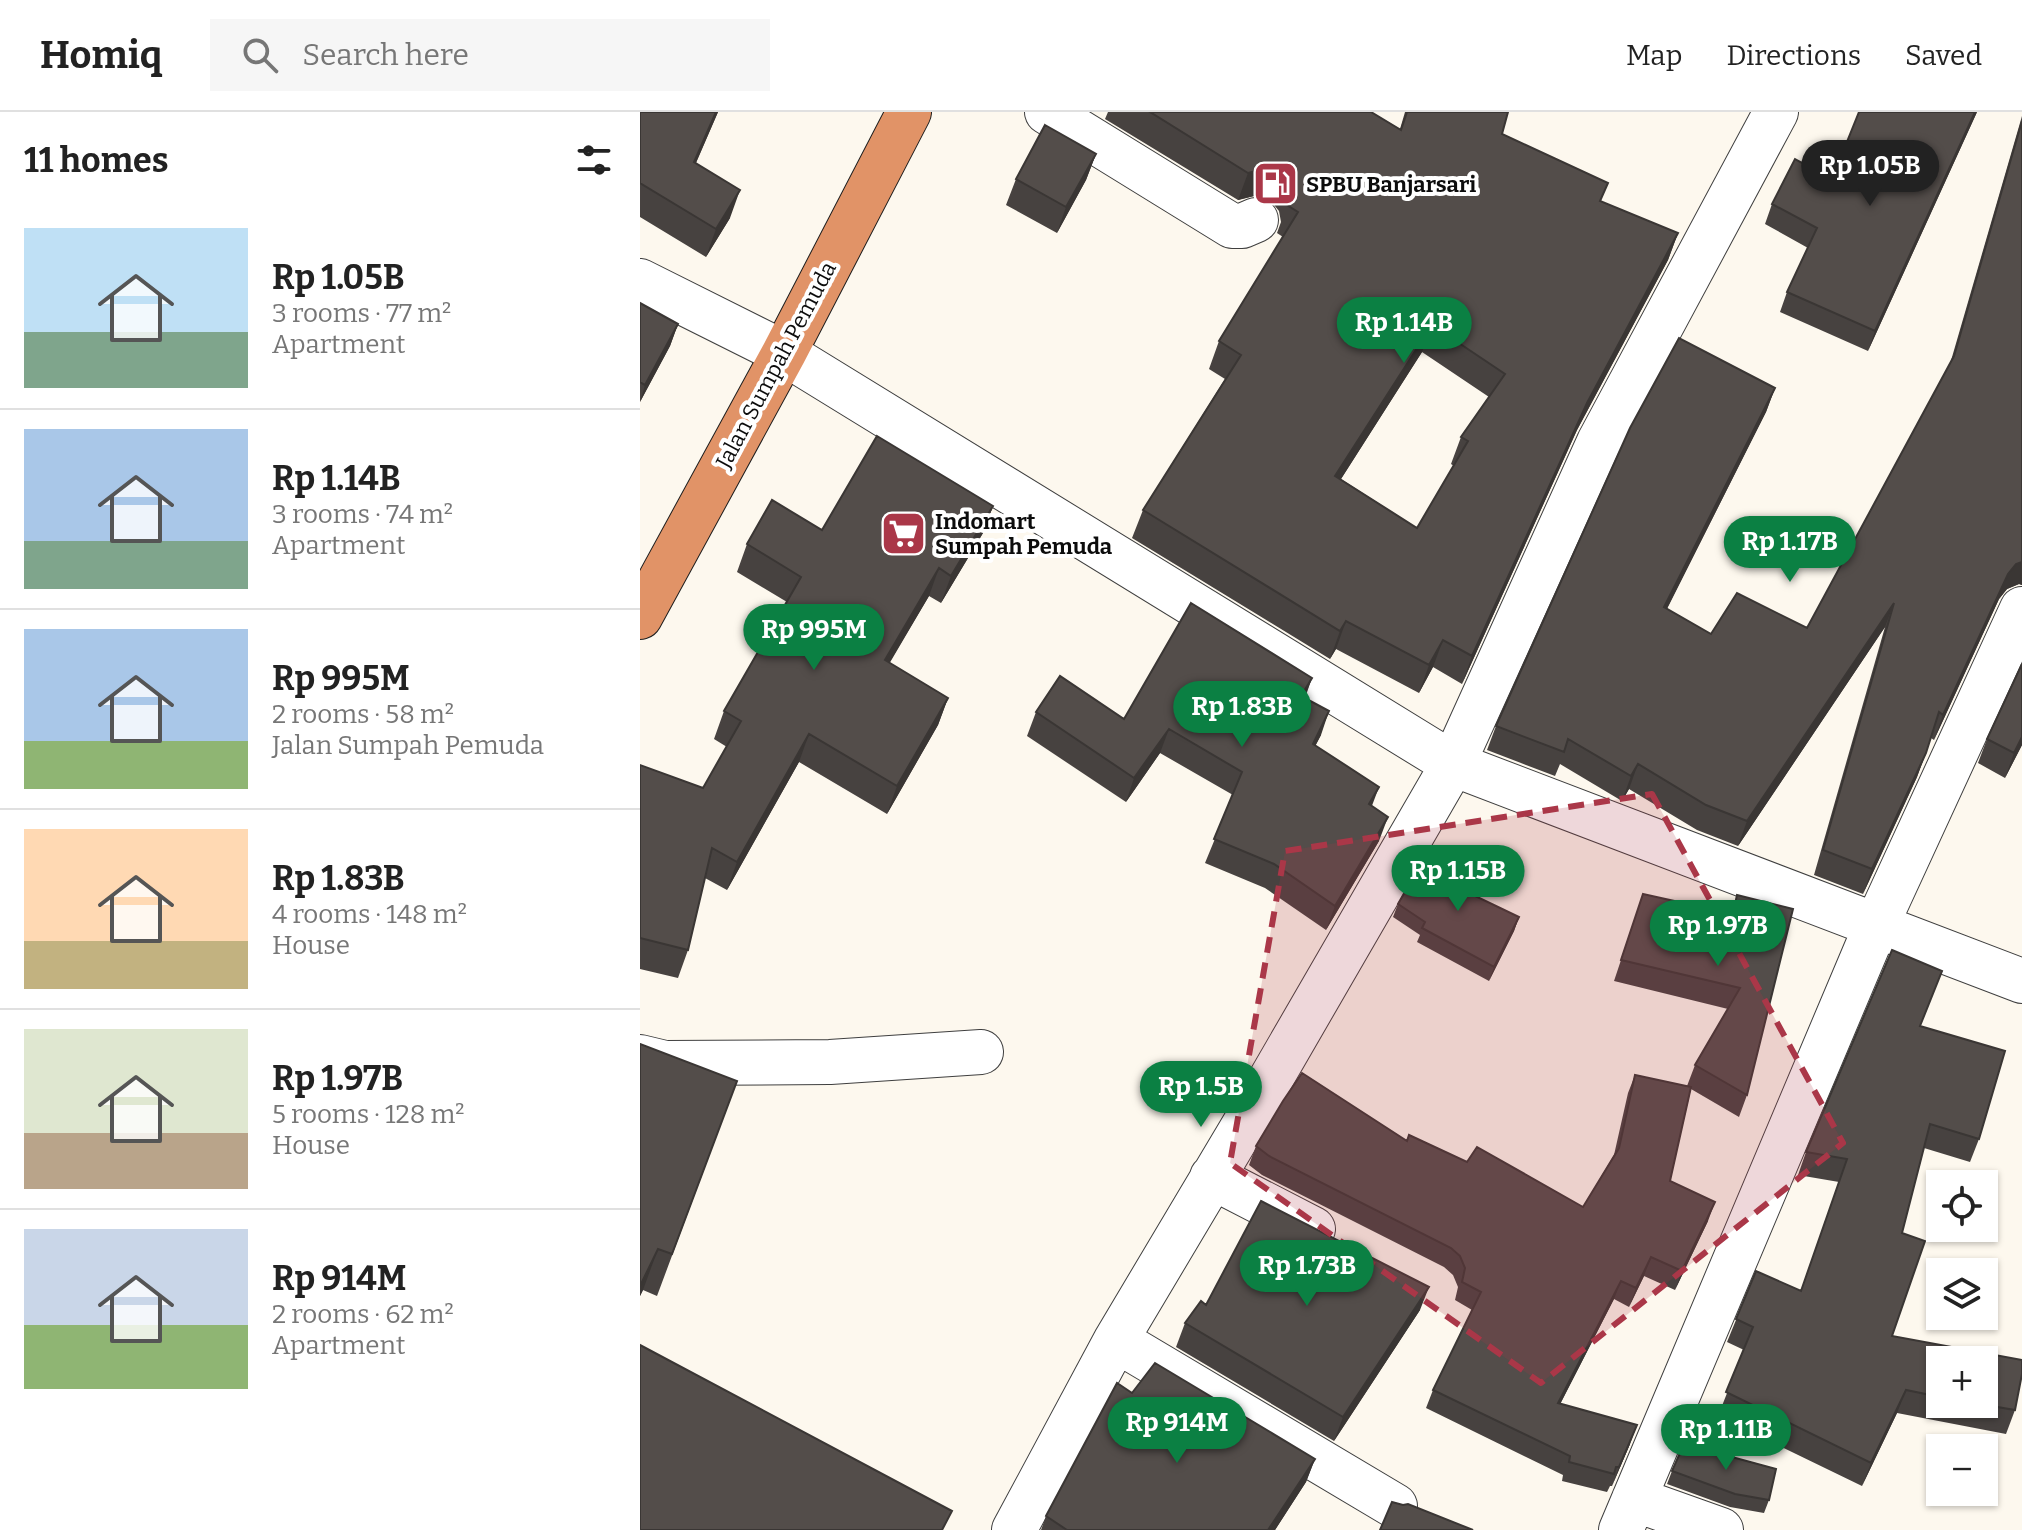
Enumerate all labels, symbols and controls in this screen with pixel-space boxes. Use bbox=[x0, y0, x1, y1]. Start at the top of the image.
search box bbox=[210, 19, 770, 91]
text: Homiq bbox=[40, 32, 162, 78]
icon: search bbox=[238, 33, 282, 77]
text: Search here bbox=[302, 37, 469, 73]
text: Map bbox=[1626, 39, 1682, 72]
text: Directions bbox=[1726, 39, 1861, 72]
text: Saved bbox=[1905, 39, 1982, 72]
icon: filters bbox=[572, 138, 616, 182]
text: 11 homes bbox=[24, 140, 169, 181]
pin: Rp 1.05B bbox=[1787, 140, 1953, 208]
text: Rp 1.05B bbox=[1819, 150, 1921, 181]
fuel station icon: SPBU Banjarsari bbox=[1251, 160, 1299, 208]
place label: SPBU Banjarsari bbox=[1306, 171, 1476, 198]
text: Rp 1.05B bbox=[272, 257, 405, 298]
street label: Jalan Sumpah Pemuda bbox=[710, 257, 842, 474]
icon: home bbox=[88, 260, 184, 356]
pin: Rp 1.14B bbox=[1321, 297, 1487, 365]
text: 3 rooms · 77 m² bbox=[272, 298, 451, 329]
text: Rp 1.14B bbox=[1355, 307, 1453, 338]
text: Apartment bbox=[272, 329, 405, 360]
text: Rp 1.14B bbox=[272, 458, 401, 499]
icon: home bbox=[88, 461, 184, 557]
text: 3 rooms · 74 m² bbox=[272, 499, 453, 530]
place label: Indomart Sumpah Pemuda bbox=[935, 508, 1113, 560]
supermarket icon: Indomart Sumpah Pemuda bbox=[880, 510, 928, 558]
pin: Rp 1.17B bbox=[1707, 516, 1873, 584]
text: Rp 1.17B bbox=[1742, 526, 1838, 557]
text: Apartment bbox=[272, 530, 405, 561]
pin: Rp 995M bbox=[740, 604, 888, 672]
text: Rp 995M bbox=[761, 614, 867, 645]
text: Rp 995M bbox=[272, 658, 410, 699]
icon: home bbox=[88, 661, 184, 757]
pin: Rp 1.83B bbox=[1159, 681, 1325, 749]
text: Rp 1.83B bbox=[1191, 691, 1293, 722]
text: 2 rooms · 58 m² bbox=[272, 699, 454, 730]
text: Jalan Sumpah Pemuda bbox=[272, 730, 544, 761]
pin: Rp 1.15B bbox=[1375, 845, 1541, 913]
text: Rp 1.15B bbox=[1410, 855, 1506, 886]
text: Rp 1.83B bbox=[272, 858, 405, 899]
icon: home bbox=[88, 861, 184, 957]
text: 4 rooms · 148 m² bbox=[272, 899, 467, 930]
pin: Rp 1.97B bbox=[1635, 900, 1801, 968]
text: Rp 1.97B bbox=[1668, 910, 1768, 941]
text: House bbox=[272, 930, 350, 961]
text: Rp 1.97B bbox=[272, 1058, 403, 1099]
icon: home bbox=[88, 1061, 184, 1157]
pin: Rp 1.5B bbox=[1127, 1061, 1275, 1129]
text: Rp 1.5B bbox=[1158, 1071, 1244, 1102]
text: 5 rooms · 128 m² bbox=[272, 1099, 465, 1130]
text: House bbox=[272, 1130, 350, 1161]
map controls bbox=[1926, 1170, 1998, 1506]
button: locate bbox=[1926, 1170, 1998, 1242]
pin: Rp 1.73B bbox=[1224, 1240, 1390, 1308]
text: Rp 1.73B bbox=[1258, 1250, 1356, 1281]
text: Rp 914M bbox=[272, 1258, 406, 1299]
button: layers bbox=[1926, 1258, 1998, 1330]
icon: home bbox=[88, 1261, 184, 1357]
text: 2 rooms · 62 m² bbox=[272, 1299, 454, 1330]
text: Apartment bbox=[272, 1330, 405, 1361]
button: + bbox=[1926, 1346, 1998, 1418]
pin: Rp 914M bbox=[1103, 1397, 1251, 1465]
pin: Rp 1.11B bbox=[1643, 1404, 1809, 1472]
text: Rp 914M bbox=[1126, 1407, 1228, 1438]
text: Rp 1.11B bbox=[1679, 1414, 1773, 1445]
button: − bbox=[1926, 1434, 1998, 1506]

